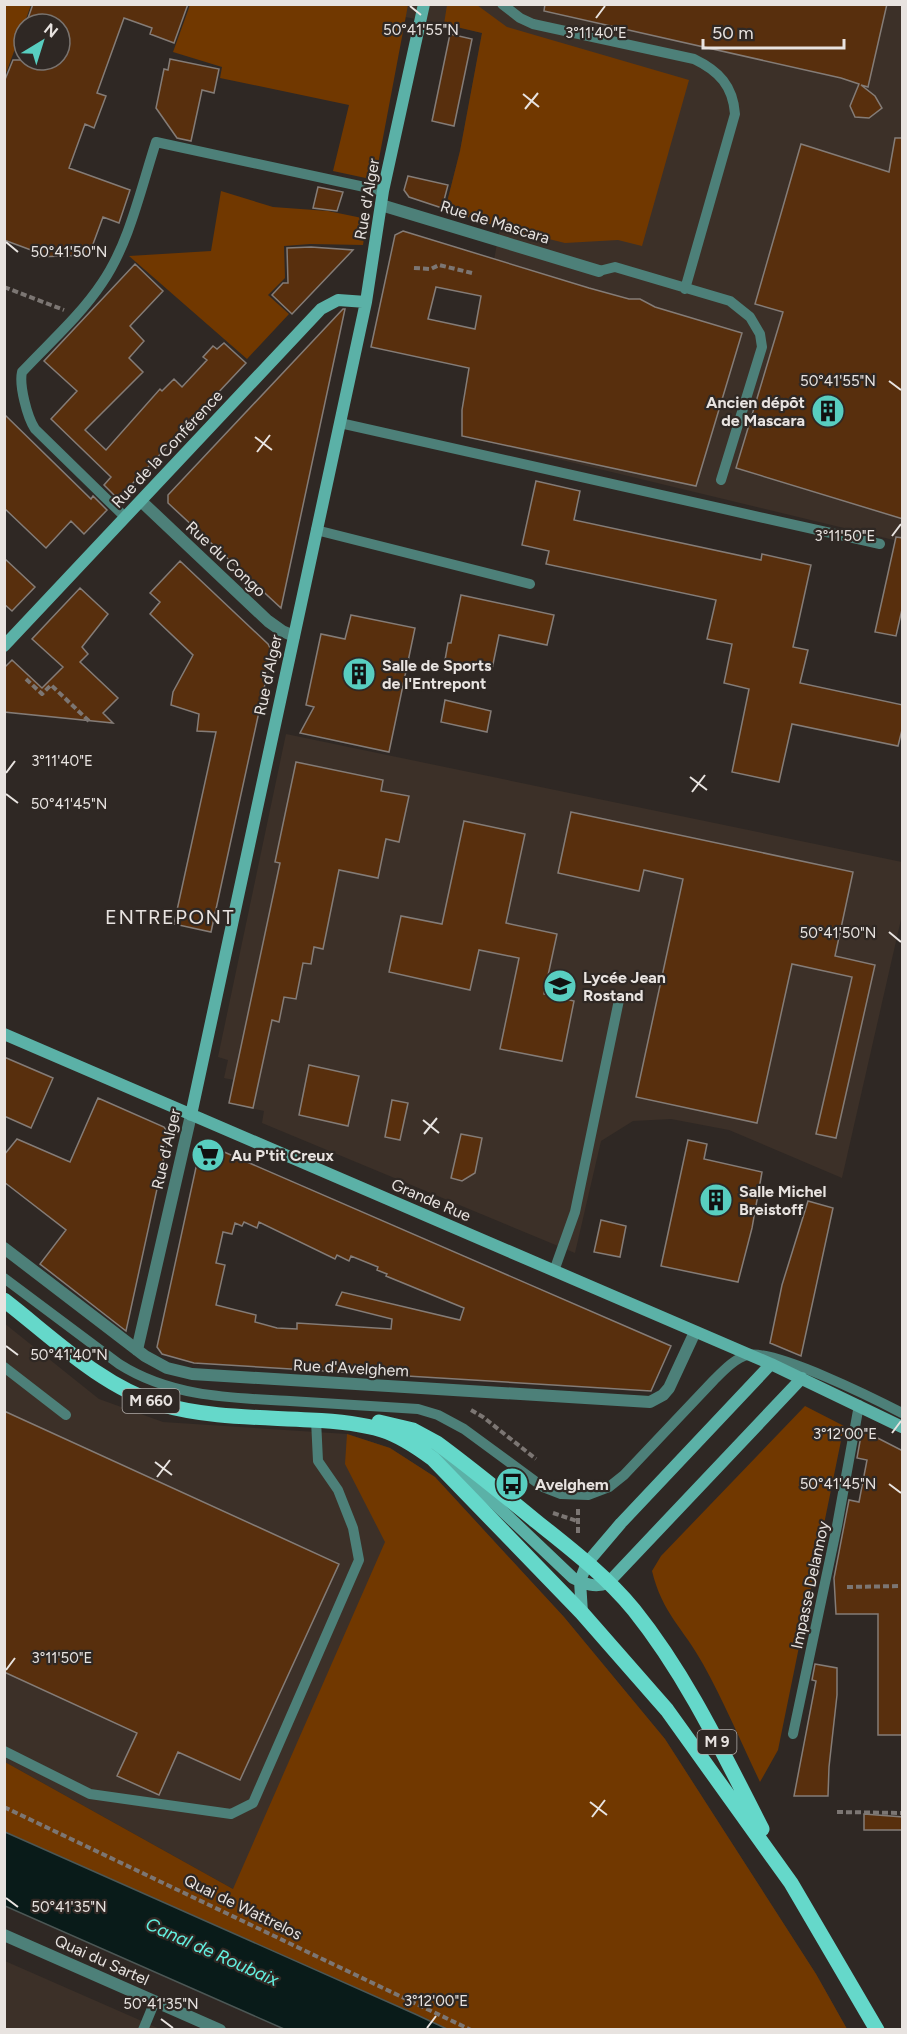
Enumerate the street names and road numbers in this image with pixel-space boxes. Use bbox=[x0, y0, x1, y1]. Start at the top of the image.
street label: Rue d'Alger bbox=[351, 156, 384, 241]
street label: Rue de Mascara bbox=[438, 196, 552, 248]
street label: Rue de la Conférence bbox=[107, 386, 227, 512]
street label: Rue du Congo bbox=[182, 517, 270, 601]
street label: Rue d'Alger bbox=[250, 632, 286, 717]
street label: Rue d'Alger bbox=[148, 1106, 185, 1191]
street label: Grande Rue bbox=[388, 1175, 474, 1225]
street label: Rue d'Avelghem bbox=[293, 1355, 409, 1381]
road number: M 660 bbox=[122, 1389, 180, 1413]
street label: Impasse Delannoy bbox=[787, 1519, 833, 1651]
road number: M 9 bbox=[698, 1730, 736, 1754]
street label: Quai de Wattrelos bbox=[181, 1870, 305, 1944]
street label: Quai du Sartel bbox=[52, 1931, 152, 1989]

